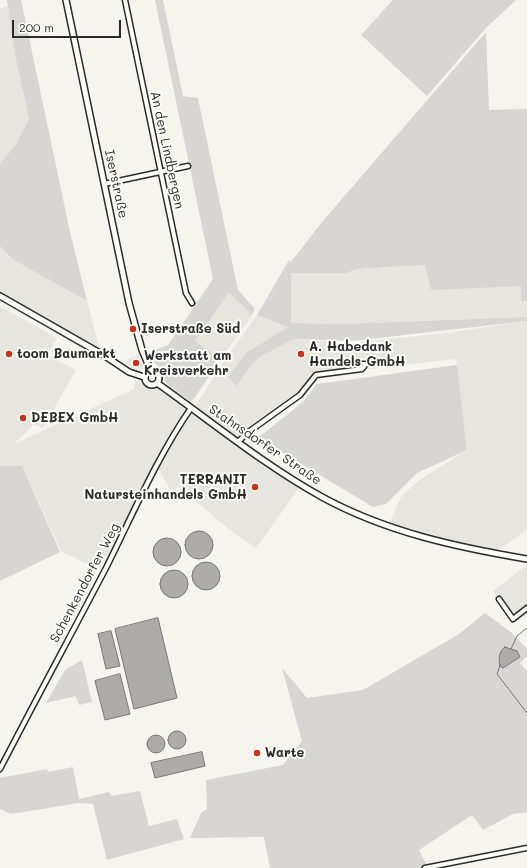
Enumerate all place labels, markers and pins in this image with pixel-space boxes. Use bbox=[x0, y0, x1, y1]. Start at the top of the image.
place label: Iserstraße Süd bbox=[141, 321, 240, 337]
marker: Iserstraße Süd bbox=[128, 324, 138, 334]
place label: A. Habedank Handels-GmbH bbox=[309, 339, 405, 370]
place label: toom Baumarkt bbox=[17, 346, 116, 362]
place label: Werkstatt am Kreisverkehr bbox=[144, 348, 231, 379]
marker: toom Baumarkt bbox=[4, 349, 14, 359]
marker: A. Habedank Handels-GmbH bbox=[296, 349, 306, 359]
marker: Werkstatt am Kreisverkehr bbox=[131, 358, 141, 368]
place label: DEBEX GmbH bbox=[31, 410, 118, 426]
marker: DEBEX GmbH bbox=[18, 413, 28, 423]
place label: TERRANIT Natursteinhandels GmbH bbox=[84, 472, 247, 503]
marker: TERRANIT Natursteinhandels GmbH bbox=[250, 482, 260, 492]
place label: Warte bbox=[265, 745, 304, 761]
marker: Warte bbox=[252, 748, 262, 758]

